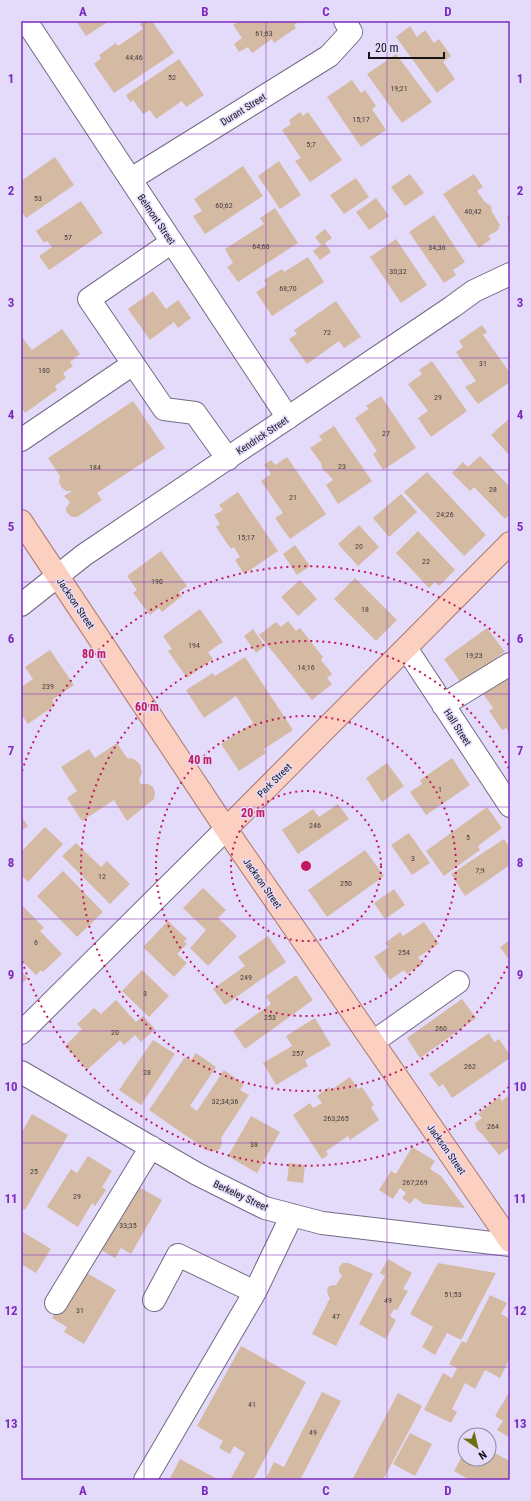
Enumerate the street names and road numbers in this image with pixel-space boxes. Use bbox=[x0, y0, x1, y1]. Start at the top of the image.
street label: Durant Street bbox=[218, 91, 268, 128]
street label: Belmont Street bbox=[136, 192, 178, 247]
street label: Kendrick Street bbox=[234, 414, 290, 457]
street label: Jackson Street bbox=[55, 576, 97, 631]
street label: Hall Street bbox=[442, 707, 473, 748]
street label: Park Street bbox=[255, 761, 294, 800]
street label: Jackson Street bbox=[241, 856, 284, 911]
street label: Jackson Street bbox=[425, 1122, 468, 1177]
street label: Berkeley Street bbox=[212, 1178, 270, 1213]

